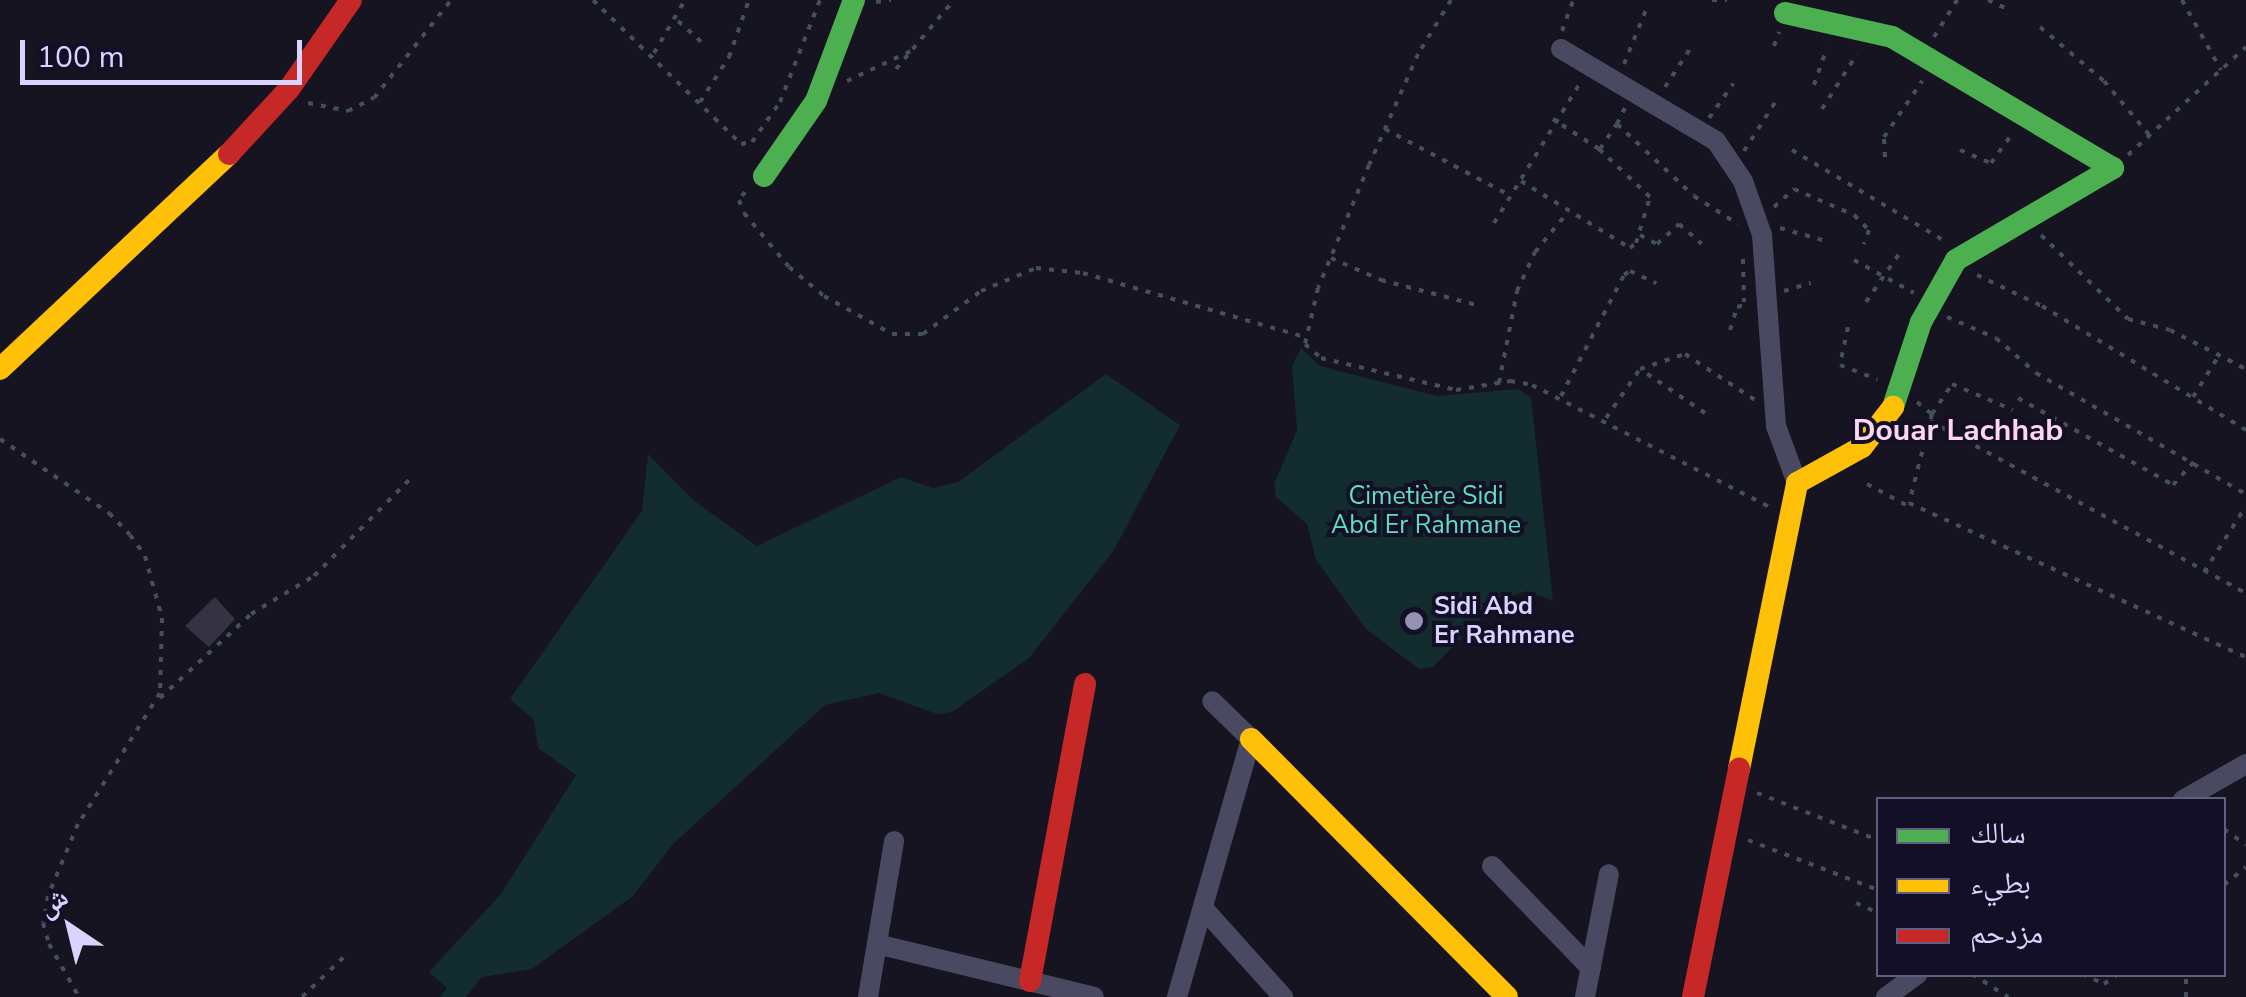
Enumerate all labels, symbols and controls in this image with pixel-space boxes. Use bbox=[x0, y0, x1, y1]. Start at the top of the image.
scale bar bbox=[25, 20, 308, 82]
text: 100 m bbox=[37, 37, 124, 78]
district label: Douar Lachhab bbox=[1853, 413, 2063, 449]
park label: Cimetière Sidi Abd Er Rahmane bbox=[1331, 482, 1521, 541]
place label: Sidi Abd Er Rahmane bbox=[1434, 592, 1575, 651]
marker: Sidi Abd Er Rahmane bbox=[1403, 610, 1425, 632]
legend bbox=[1876, 797, 2226, 977]
text: سالك bbox=[1970, 813, 2026, 854]
text: بطيء bbox=[1970, 863, 2031, 904]
north arrow bbox=[20, 877, 120, 977]
text: ش bbox=[30, 878, 76, 927]
text: مزدحم bbox=[1970, 913, 2043, 954]

